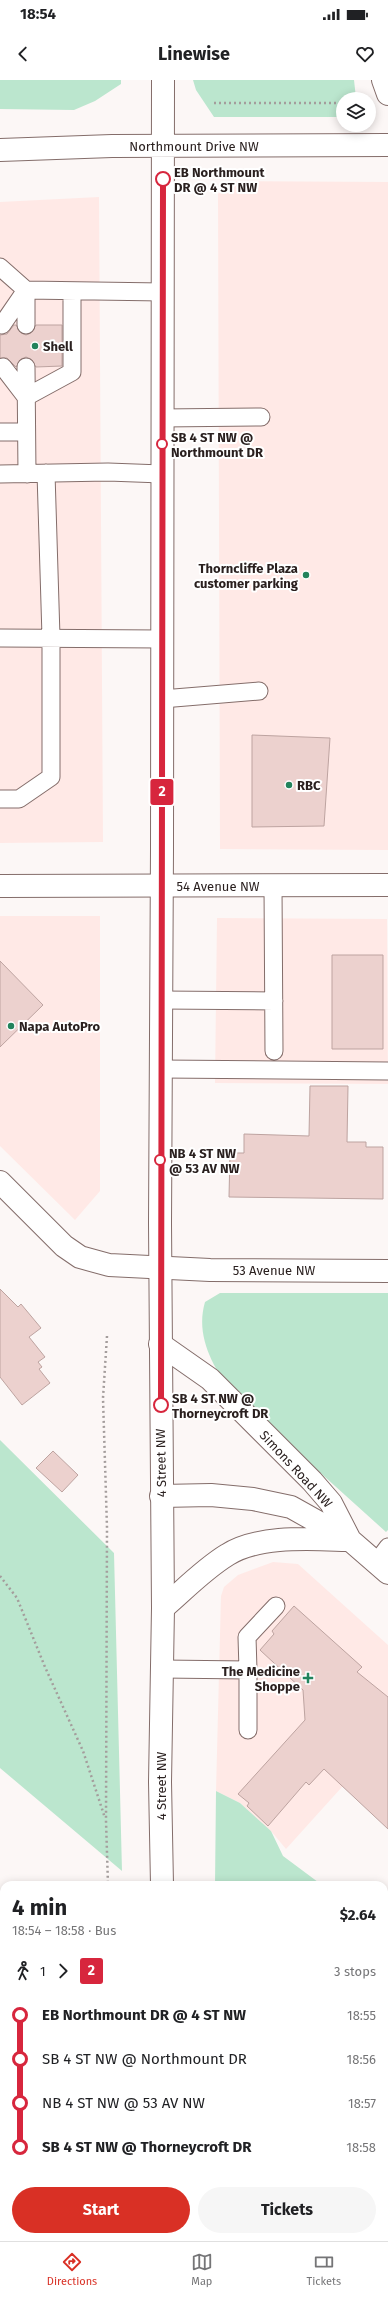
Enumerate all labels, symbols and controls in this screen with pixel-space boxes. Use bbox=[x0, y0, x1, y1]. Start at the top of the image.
text: 18:54 bbox=[20, 5, 56, 23]
icon: back bbox=[12, 43, 34, 65]
text: Linewise bbox=[158, 43, 230, 65]
icon: heart bbox=[354, 43, 376, 65]
map controls bbox=[336, 92, 376, 132]
button: layers bbox=[336, 92, 376, 132]
street label: Northmount Drive NW bbox=[129, 139, 259, 154]
place label: EB Northmount DR @ 4 ST NW bbox=[174, 165, 265, 195]
marker: EB Northmount DR @ 4 ST NW bbox=[155, 171, 171, 187]
place label: Shell bbox=[43, 339, 73, 354]
marker: Shell bbox=[30, 341, 40, 351]
place label: SB 4 ST NW @ Northmount DR bbox=[171, 430, 264, 460]
marker: SB 4 ST NW @ Northmount DR bbox=[156, 438, 168, 450]
place label: Thorncliffe Plaza customer parking bbox=[194, 561, 299, 591]
marker: Thorncliffe Plaza customer parking bbox=[301, 570, 311, 580]
place label: RBC bbox=[297, 778, 321, 793]
line badge: 2 bbox=[149, 779, 175, 805]
marker: RBC bbox=[284, 780, 294, 790]
text: 2 bbox=[158, 783, 166, 800]
street label: 54 Avenue NW bbox=[176, 879, 260, 894]
place label: Napa AutoPro bbox=[19, 1019, 100, 1034]
marker: Napa AutoPro bbox=[6, 1021, 16, 1031]
place label: NB 4 ST NW @ 53 AV NW bbox=[169, 1146, 240, 1176]
marker: NB 4 ST NW @ 53 AV NW bbox=[154, 1154, 166, 1166]
street label: 53 Avenue NW bbox=[233, 1263, 316, 1278]
place label: SB 4 ST NW @ Thorneycroft DR bbox=[172, 1391, 269, 1421]
marker: SB 4 ST NW @ Thorneycroft DR bbox=[153, 1397, 169, 1413]
street label: Simons Road NW bbox=[257, 1427, 336, 1511]
street label: 4 Street NW bbox=[153, 1428, 169, 1497]
place label: The Medicine Shoppe bbox=[222, 1664, 300, 1694]
marker: The Medicine Shoppe bbox=[303, 1673, 313, 1683]
street label: 4 Street NW bbox=[154, 1751, 169, 1820]
text: 4 min bbox=[12, 1894, 67, 1921]
text: $2.64 bbox=[340, 1906, 376, 1924]
text: 18:54 – 18:58 · Bus bbox=[12, 1923, 116, 1938]
icon: walk bbox=[12, 1960, 34, 1982]
icon: forward bbox=[52, 1960, 74, 1982]
text: 2 bbox=[88, 1962, 95, 1979]
text: 1 bbox=[40, 1964, 46, 1979]
text: 3 stops bbox=[334, 1964, 376, 1979]
text: EB Northmount DR @ 4 ST NW bbox=[42, 2006, 246, 2024]
text: 18:55 bbox=[347, 2008, 376, 2023]
text: SB 4 ST NW @ Northmount DR bbox=[42, 2050, 247, 2068]
text: 18:56 bbox=[347, 2052, 376, 2067]
text: NB 4 ST NW @ 53 AV NW bbox=[42, 2094, 205, 2112]
text: 18:57 bbox=[348, 2096, 376, 2111]
text: SB 4 ST NW @ Thorneycroft DR bbox=[42, 2138, 252, 2156]
text: 18:58 bbox=[346, 2140, 376, 2155]
button: Start bbox=[12, 2187, 190, 2233]
button: Tickets bbox=[198, 2187, 376, 2233]
tab: Directions bbox=[47, 2251, 97, 2288]
tab: Map bbox=[191, 2251, 213, 2288]
tab: Tickets bbox=[307, 2251, 341, 2288]

